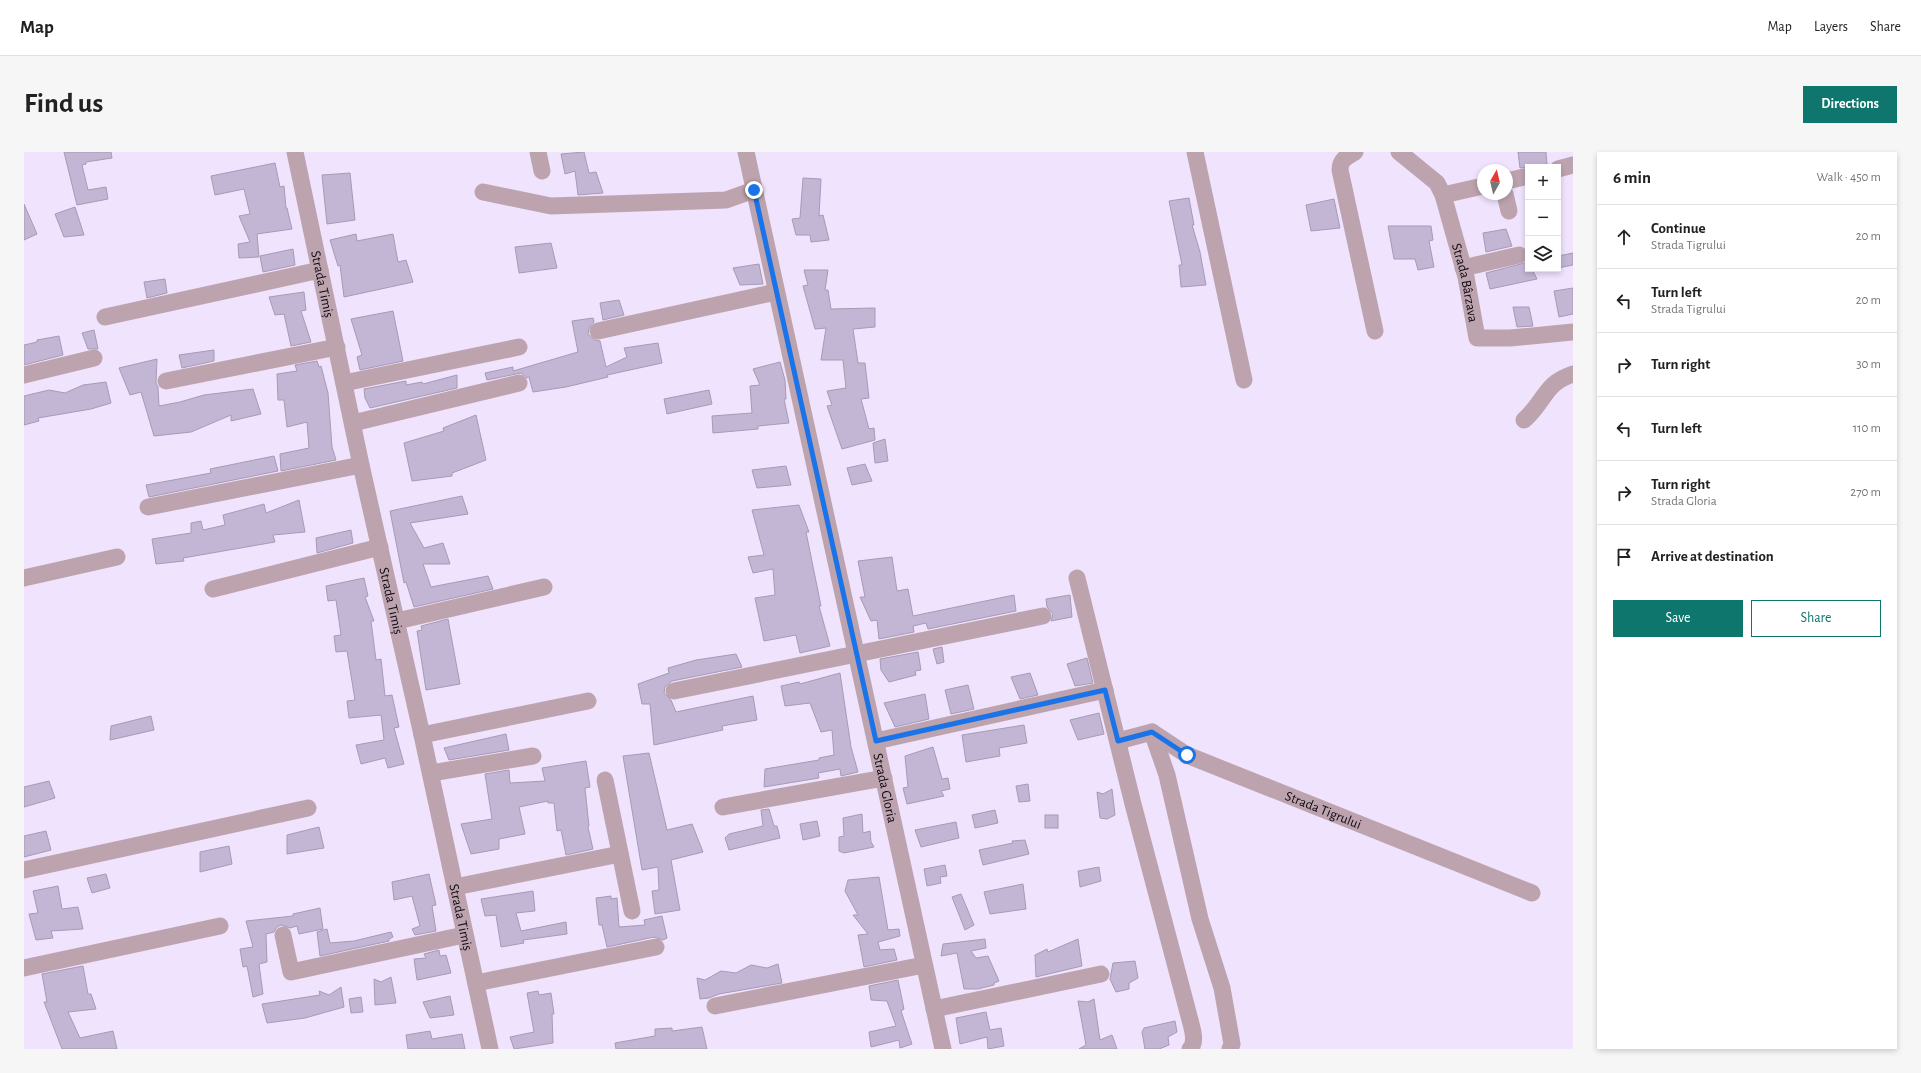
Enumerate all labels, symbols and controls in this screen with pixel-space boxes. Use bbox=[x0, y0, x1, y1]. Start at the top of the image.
text: Map bbox=[20, 18, 54, 37]
text: Map bbox=[1767, 20, 1792, 34]
text: Layers bbox=[1814, 20, 1848, 34]
text: Share bbox=[1870, 20, 1901, 34]
button: Directions bbox=[1803, 86, 1897, 123]
text: Find us bbox=[24, 90, 103, 118]
north arrow bbox=[1477, 164, 1513, 200]
map controls bbox=[1525, 164, 1561, 272]
button: + bbox=[1525, 164, 1561, 200]
text: 6 min bbox=[1613, 169, 1651, 186]
text: Walk · 450 m bbox=[1817, 171, 1881, 184]
route end bbox=[745, 181, 763, 199]
button: − bbox=[1525, 200, 1561, 236]
text: Continue bbox=[1651, 221, 1706, 236]
icon: ahead bbox=[1613, 226, 1635, 248]
text: 20 m bbox=[1856, 230, 1881, 243]
button: layers bbox=[1525, 236, 1561, 272]
text: Strada Tigrului bbox=[1651, 239, 1726, 252]
street label: Strada Bârzava bbox=[1449, 242, 1480, 324]
street label: Strada Timiș bbox=[308, 250, 336, 319]
text: Turn left bbox=[1651, 285, 1702, 300]
icon: left bbox=[1613, 290, 1635, 312]
text: 20 m bbox=[1856, 294, 1881, 307]
text: Strada Tigrului bbox=[1651, 303, 1726, 316]
icon: right bbox=[1613, 354, 1635, 376]
text: Turn right bbox=[1651, 357, 1710, 372]
text: 30 m bbox=[1856, 358, 1881, 371]
icon: left bbox=[1613, 418, 1635, 440]
text: Turn left bbox=[1651, 421, 1702, 436]
text: 110 m bbox=[1853, 422, 1881, 435]
text: Turn right bbox=[1651, 477, 1710, 492]
icon: right bbox=[1613, 482, 1635, 504]
text: 270 m bbox=[1850, 486, 1881, 499]
text: Strada Gloria bbox=[1651, 495, 1717, 508]
icon: arrive bbox=[1613, 546, 1635, 568]
text: Arrive at destination bbox=[1651, 549, 1774, 564]
street label: Strada Timiș bbox=[376, 566, 405, 636]
button: Save bbox=[1613, 600, 1743, 637]
button: Share bbox=[1751, 600, 1881, 637]
route start bbox=[1178, 746, 1196, 764]
street label: Strada Gloria bbox=[870, 752, 899, 825]
street label: Strada Tigrului bbox=[1283, 789, 1363, 832]
street label: Strada Timiș bbox=[446, 883, 474, 952]

